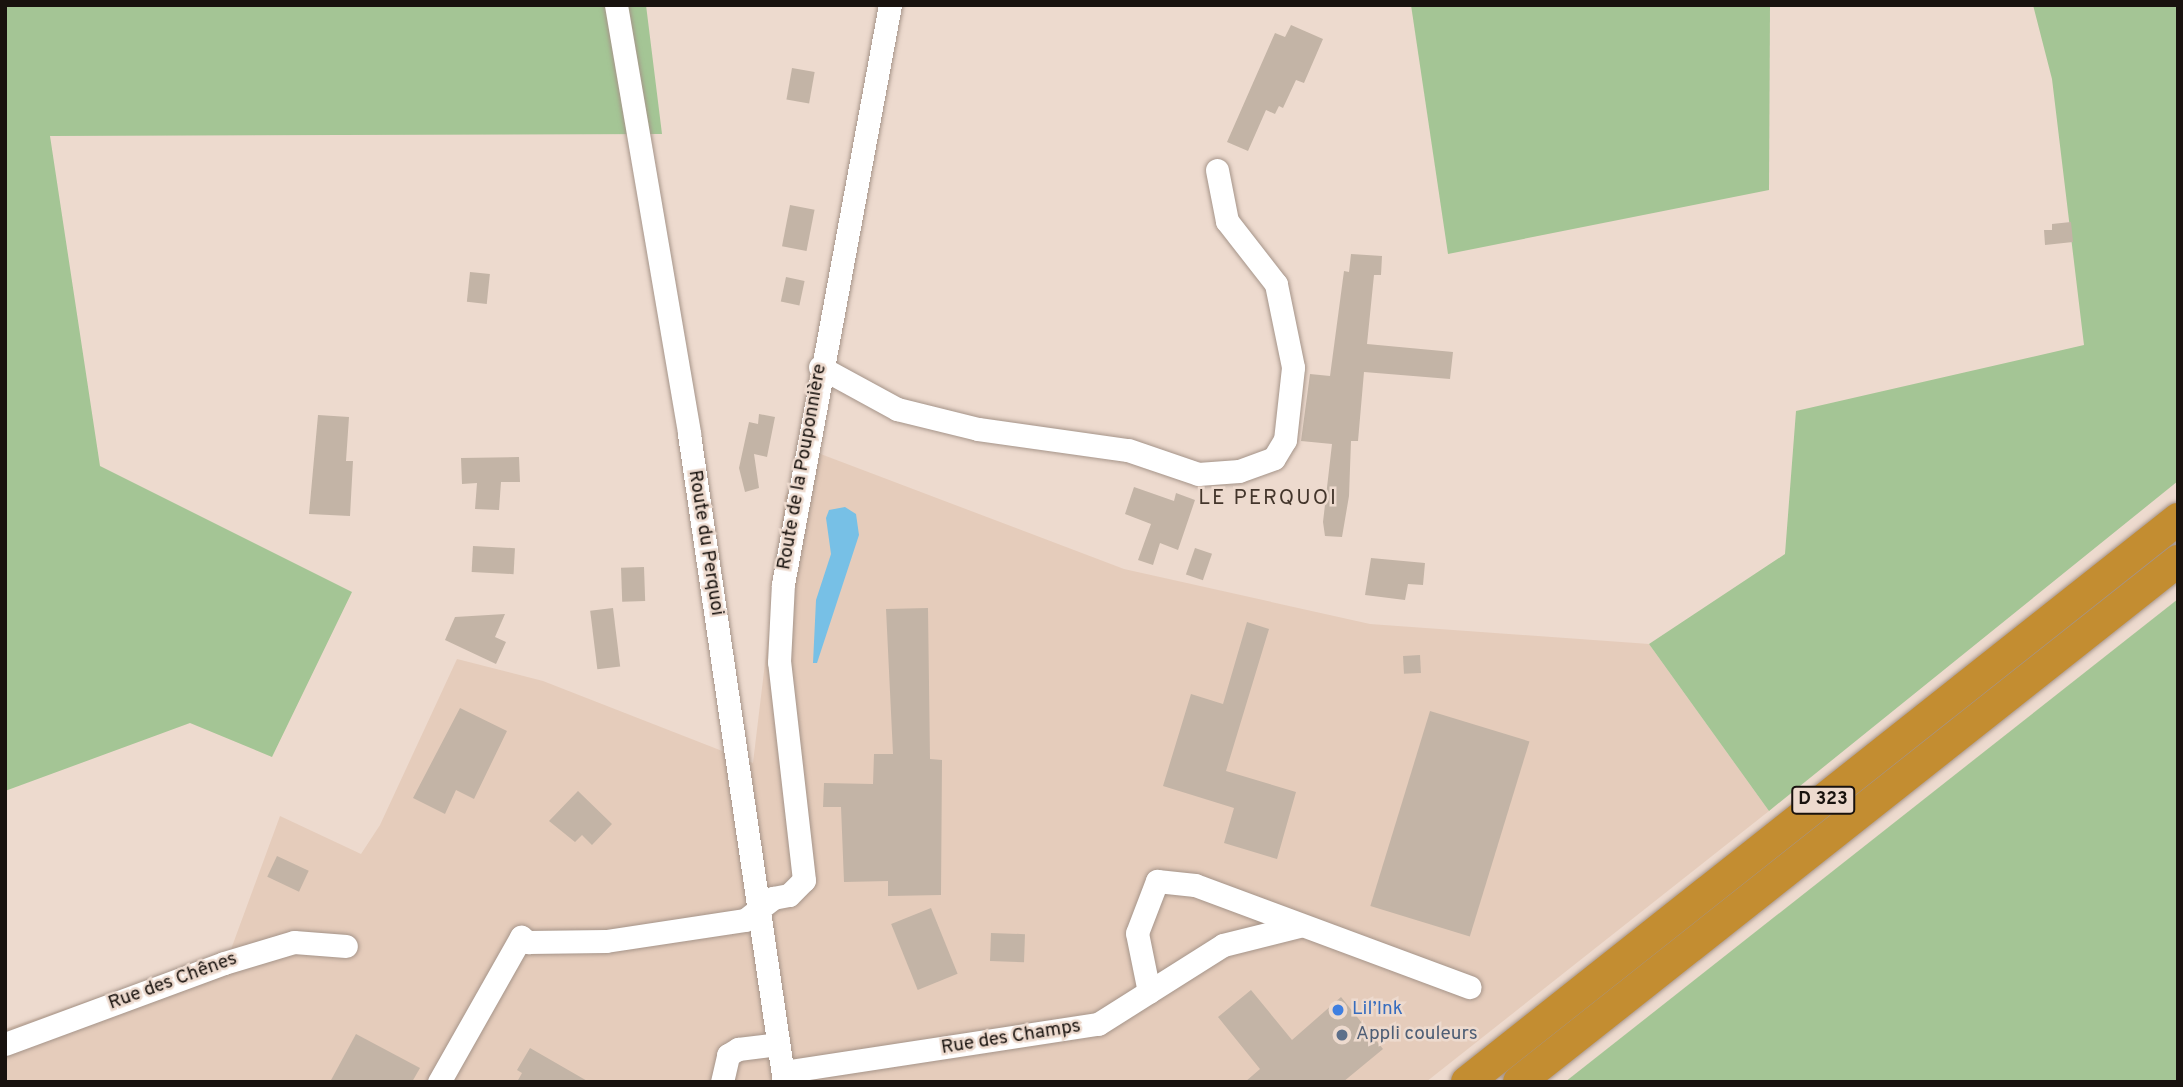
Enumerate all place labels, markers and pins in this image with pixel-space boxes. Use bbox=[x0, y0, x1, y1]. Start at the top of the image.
place label: Lil’Ink bbox=[1352, 999, 1403, 1021]
marker: Lil’Ink bbox=[1330, 1002, 1346, 1018]
place label: Appli couleurs bbox=[1356, 1024, 1478, 1046]
marker: Appli couleurs bbox=[1334, 1027, 1350, 1043]

